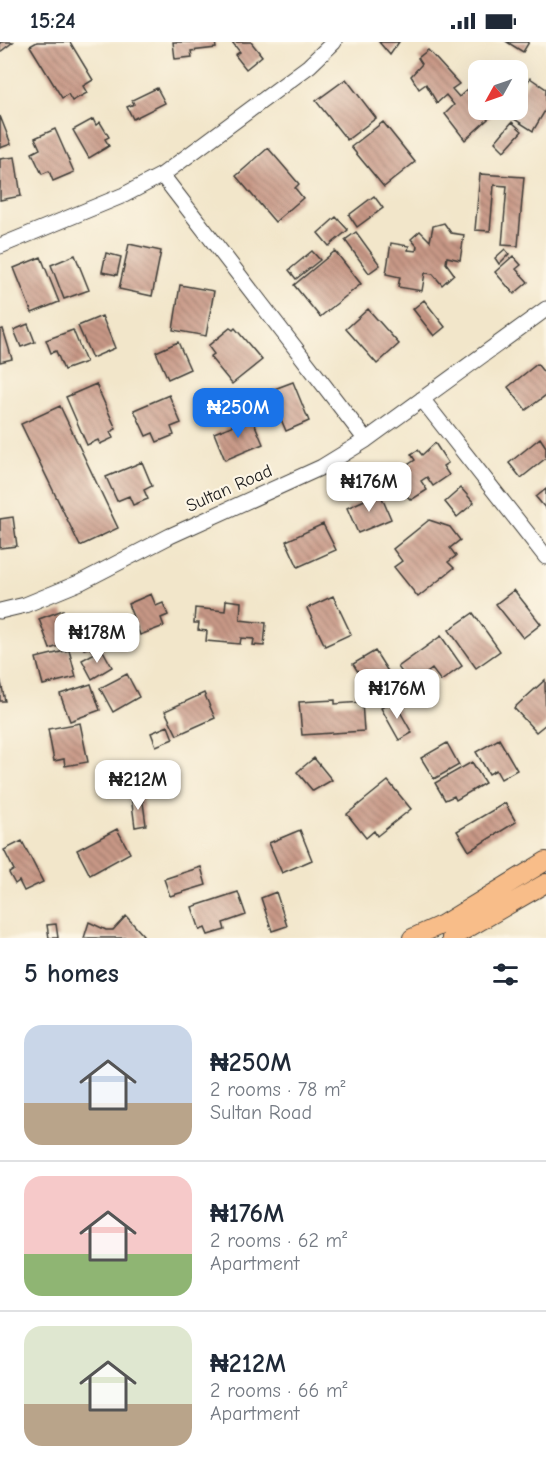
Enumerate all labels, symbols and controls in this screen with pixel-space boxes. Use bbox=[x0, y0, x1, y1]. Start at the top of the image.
text: 15:24 bbox=[30, 8, 76, 34]
north arrow bbox=[468, 60, 528, 120]
map controls bbox=[468, 60, 528, 120]
pin: ₦250M bbox=[196, 388, 280, 439]
text: ₦250M bbox=[207, 396, 269, 419]
street label: Sultan Road bbox=[183, 460, 275, 517]
pin: ₦176M bbox=[327, 462, 411, 513]
text: ₦176M bbox=[340, 470, 398, 493]
pin: ₦178M bbox=[55, 613, 139, 664]
text: ₦178M bbox=[68, 621, 126, 644]
pin: ₦176M bbox=[355, 669, 439, 720]
text: ₦176M bbox=[368, 677, 426, 700]
pin: ₦212M bbox=[96, 760, 180, 811]
text: ₦212M bbox=[109, 768, 167, 791]
icon: filters bbox=[489, 958, 522, 991]
text: 5 homes bbox=[24, 959, 119, 989]
text: ₦250M bbox=[210, 1048, 291, 1078]
icon: home bbox=[72, 1049, 144, 1121]
text: 2 rooms · 78 m² bbox=[210, 1078, 346, 1101]
text: Sultan Road bbox=[210, 1101, 312, 1124]
text: ₦176M bbox=[210, 1199, 284, 1229]
icon: home bbox=[72, 1200, 144, 1272]
text: 2 rooms · 62 m² bbox=[210, 1229, 347, 1252]
text: Apartment bbox=[210, 1252, 300, 1275]
text: ₦212M bbox=[210, 1349, 286, 1379]
icon: home bbox=[72, 1350, 144, 1422]
text: 2 rooms · 66 m² bbox=[210, 1379, 348, 1402]
text: Apartment bbox=[210, 1402, 300, 1425]

